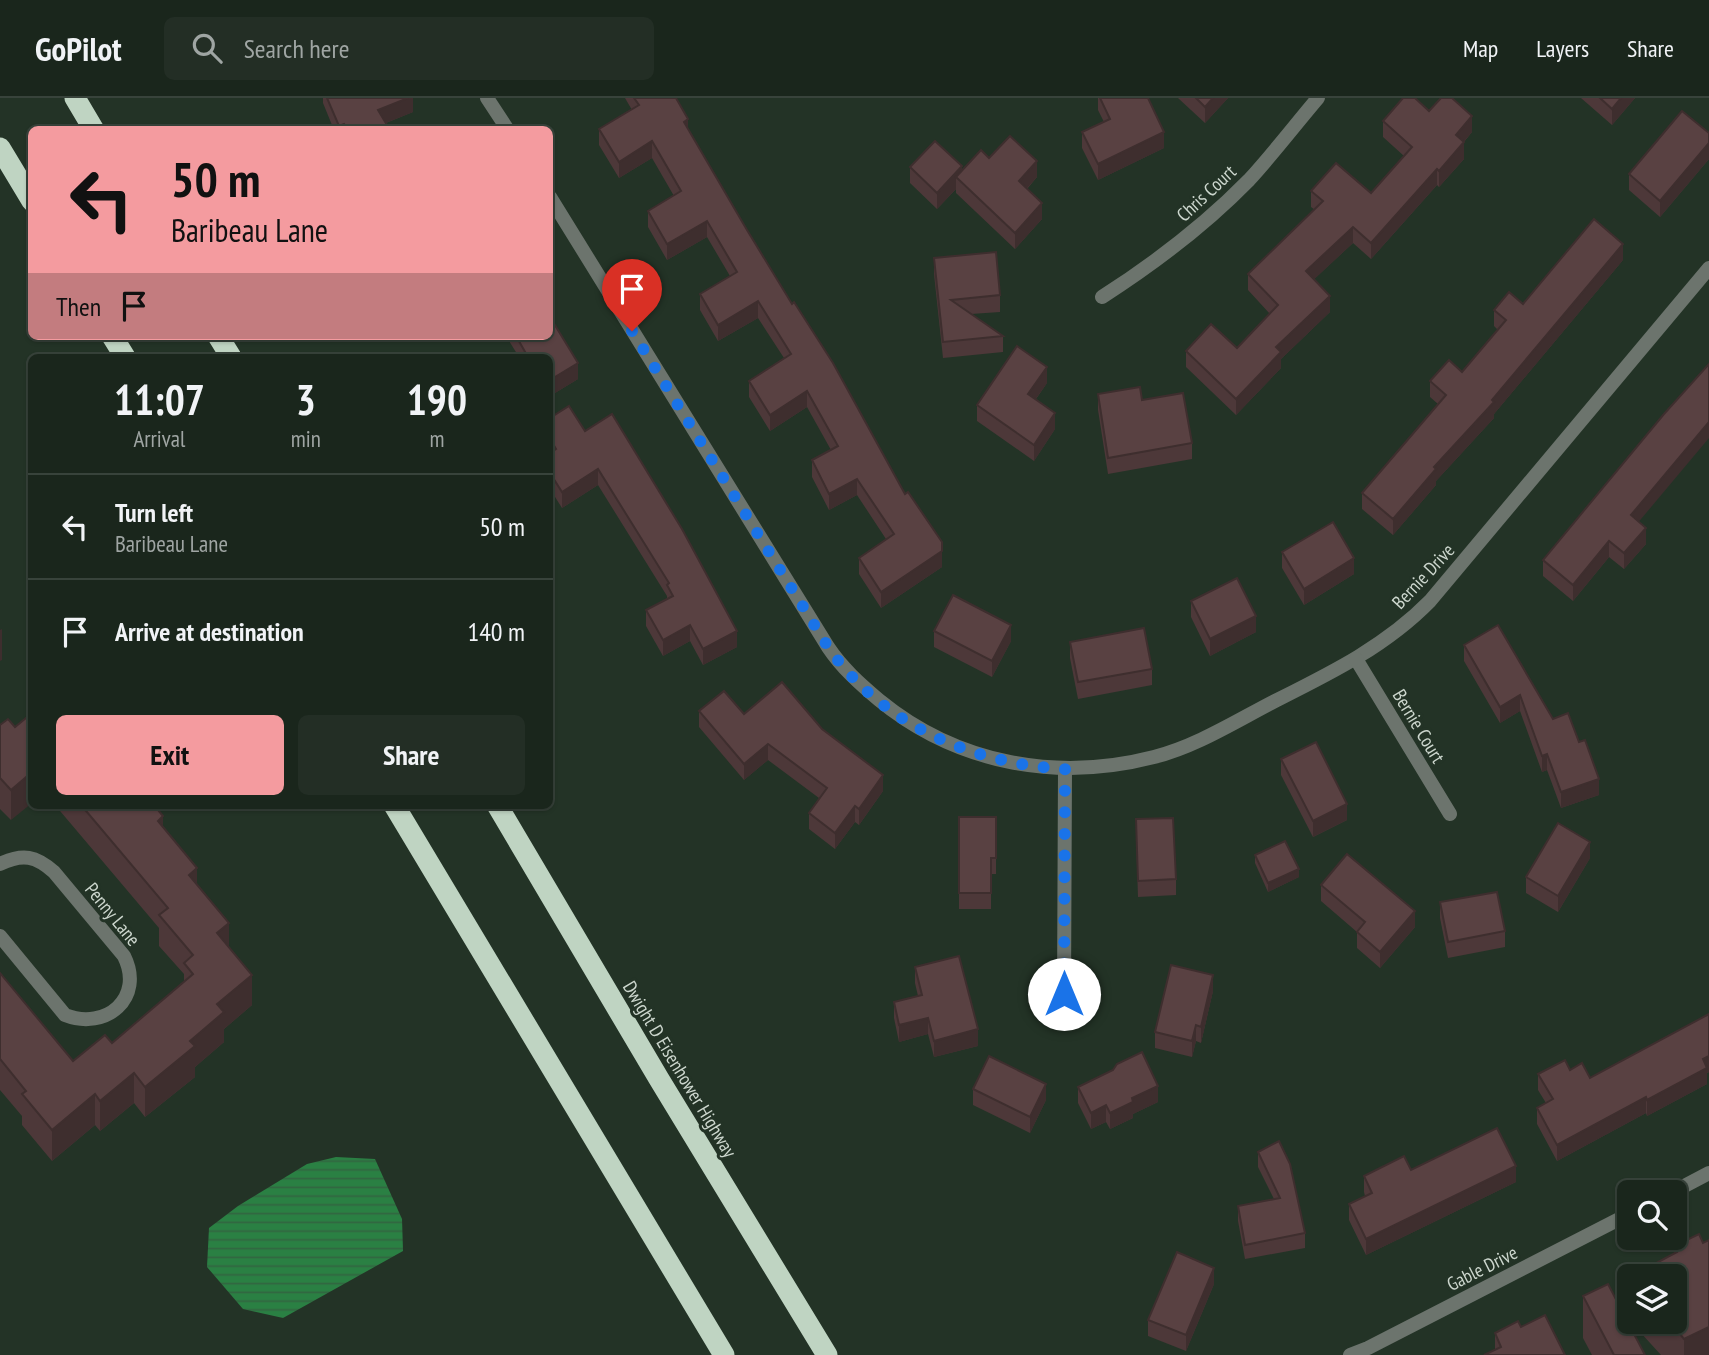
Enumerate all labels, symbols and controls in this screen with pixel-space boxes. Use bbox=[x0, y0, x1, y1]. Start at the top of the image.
search box bbox=[164, 17, 654, 80]
text: GoPilot bbox=[35, 27, 122, 70]
icon: search bbox=[188, 29, 226, 67]
text: Search here bbox=[244, 32, 349, 65]
text: Map bbox=[1463, 33, 1498, 64]
text: Layers bbox=[1536, 33, 1589, 64]
text: Share bbox=[1627, 33, 1674, 64]
text: 50 m bbox=[171, 147, 260, 211]
icon: left bbox=[56, 154, 147, 245]
street label: Chris Court bbox=[1171, 159, 1241, 226]
text: Baribeau Lane bbox=[171, 209, 328, 251]
pin bbox=[602, 259, 662, 331]
icon: arrive bbox=[613, 270, 651, 308]
icon: arrive bbox=[115, 287, 153, 325]
text: Then bbox=[56, 290, 101, 323]
text: 11:07 bbox=[114, 372, 205, 427]
text: 3 bbox=[296, 372, 316, 427]
text: 190 bbox=[407, 372, 467, 427]
text: Arrival bbox=[133, 424, 185, 453]
text: min bbox=[291, 424, 321, 453]
text: m bbox=[429, 424, 444, 453]
text: Turn left bbox=[115, 496, 193, 529]
icon: left bbox=[56, 508, 94, 546]
text: 50 m bbox=[479, 510, 525, 543]
text: Baribeau Lane bbox=[115, 529, 228, 558]
street label: Bernie Drive bbox=[1387, 538, 1459, 614]
icon: arrive bbox=[56, 613, 94, 651]
text: Arrive at destination bbox=[115, 615, 304, 648]
text: 140 m bbox=[467, 615, 525, 648]
street label: Bernie Court bbox=[1388, 685, 1451, 768]
button: Exit bbox=[56, 715, 284, 795]
button: Share bbox=[298, 715, 525, 795]
street label: Penny Lane bbox=[80, 877, 146, 951]
position arrow bbox=[1027, 957, 1101, 1031]
street label: Dwight D Eisenhower Highway bbox=[618, 977, 743, 1162]
map controls bbox=[1617, 1180, 1687, 1334]
button: search bbox=[1617, 1180, 1687, 1250]
street label: Gable Drive bbox=[1443, 1240, 1521, 1296]
button: layers bbox=[1617, 1264, 1687, 1334]

